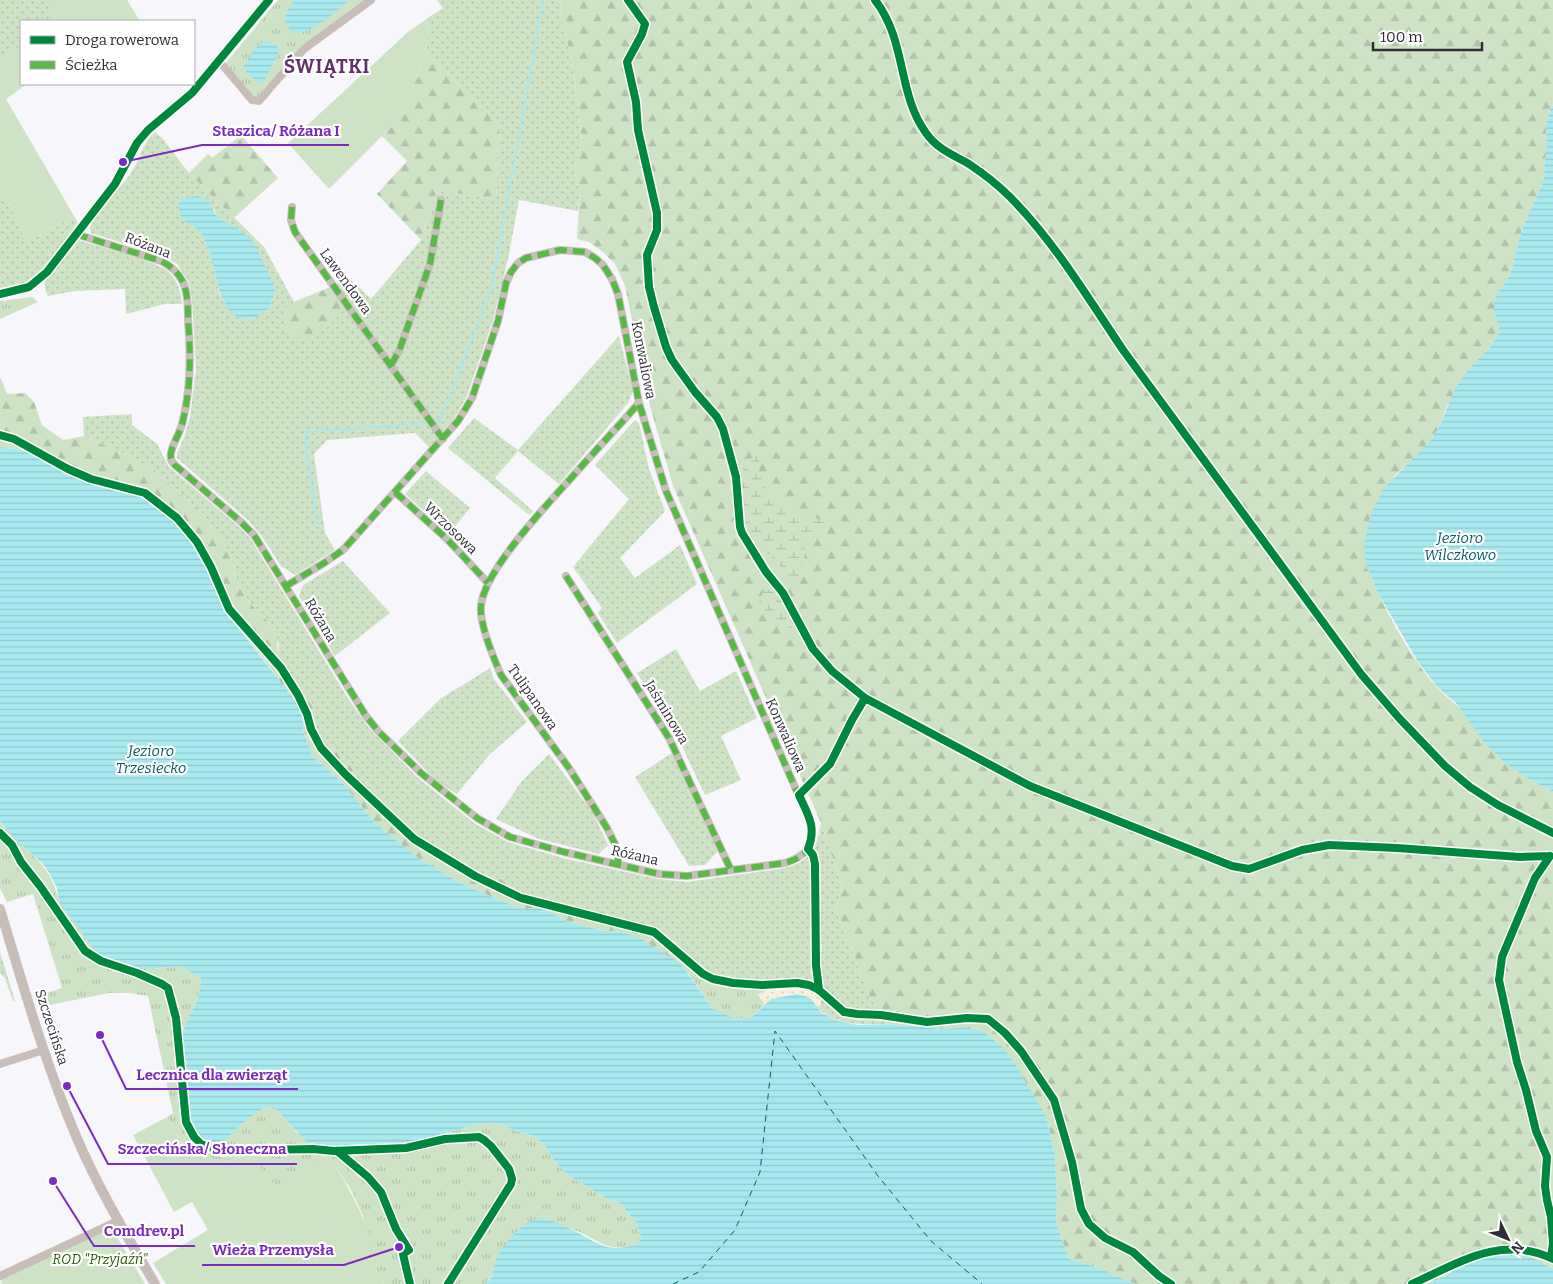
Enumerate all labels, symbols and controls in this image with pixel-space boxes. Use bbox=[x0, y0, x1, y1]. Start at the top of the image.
legend bbox=[20, 20, 195, 85]
scale bar bbox=[1373, 20, 1482, 52]
text: 100 m bbox=[1380, 28, 1423, 46]
text: Droga rowerowa bbox=[65, 31, 179, 49]
district label: ŚWIĄTKI bbox=[284, 54, 370, 78]
text: Ścieżka bbox=[65, 56, 117, 74]
callout: Staszica/ Różana I bbox=[202, 115, 349, 145]
text: Staszica/ Różana I bbox=[212, 122, 340, 140]
street label: Różana bbox=[122, 229, 174, 262]
street label: Lawendowa bbox=[316, 245, 375, 318]
street label: Konwaliowa bbox=[628, 320, 659, 401]
street label: Wrzosowa bbox=[420, 499, 481, 558]
water label: Jezioro Wilczkowo bbox=[1424, 529, 1496, 564]
street label: Różana bbox=[301, 595, 340, 645]
street label: Tulipanowa bbox=[504, 661, 562, 734]
street label: Jaśminowa bbox=[640, 676, 692, 748]
street label: Konwaliowa bbox=[762, 696, 810, 775]
water label: Jezioro Trzesiecko bbox=[116, 742, 186, 777]
street label: Różana bbox=[610, 842, 660, 869]
street label: Szczecińska bbox=[31, 987, 72, 1067]
callout: Lecznica dla zwierząt bbox=[126, 1059, 298, 1089]
text: Lecznica dla zwierząt bbox=[136, 1066, 288, 1084]
callout: Szczecińska/ Słoneczna bbox=[108, 1134, 297, 1164]
text: Szczecińska/ Słoneczna bbox=[117, 1140, 287, 1158]
north arrow bbox=[1483, 1214, 1533, 1264]
callout: Comdrev.pl bbox=[94, 1216, 195, 1246]
text: Comdrev.pl bbox=[104, 1222, 185, 1240]
callout: Wieża Przemysła bbox=[202, 1235, 344, 1265]
text: N bbox=[1507, 1238, 1527, 1257]
text: Wieża Przemysła bbox=[212, 1241, 334, 1259]
park label: ROD "Przyjaźń" bbox=[52, 1251, 148, 1268]

